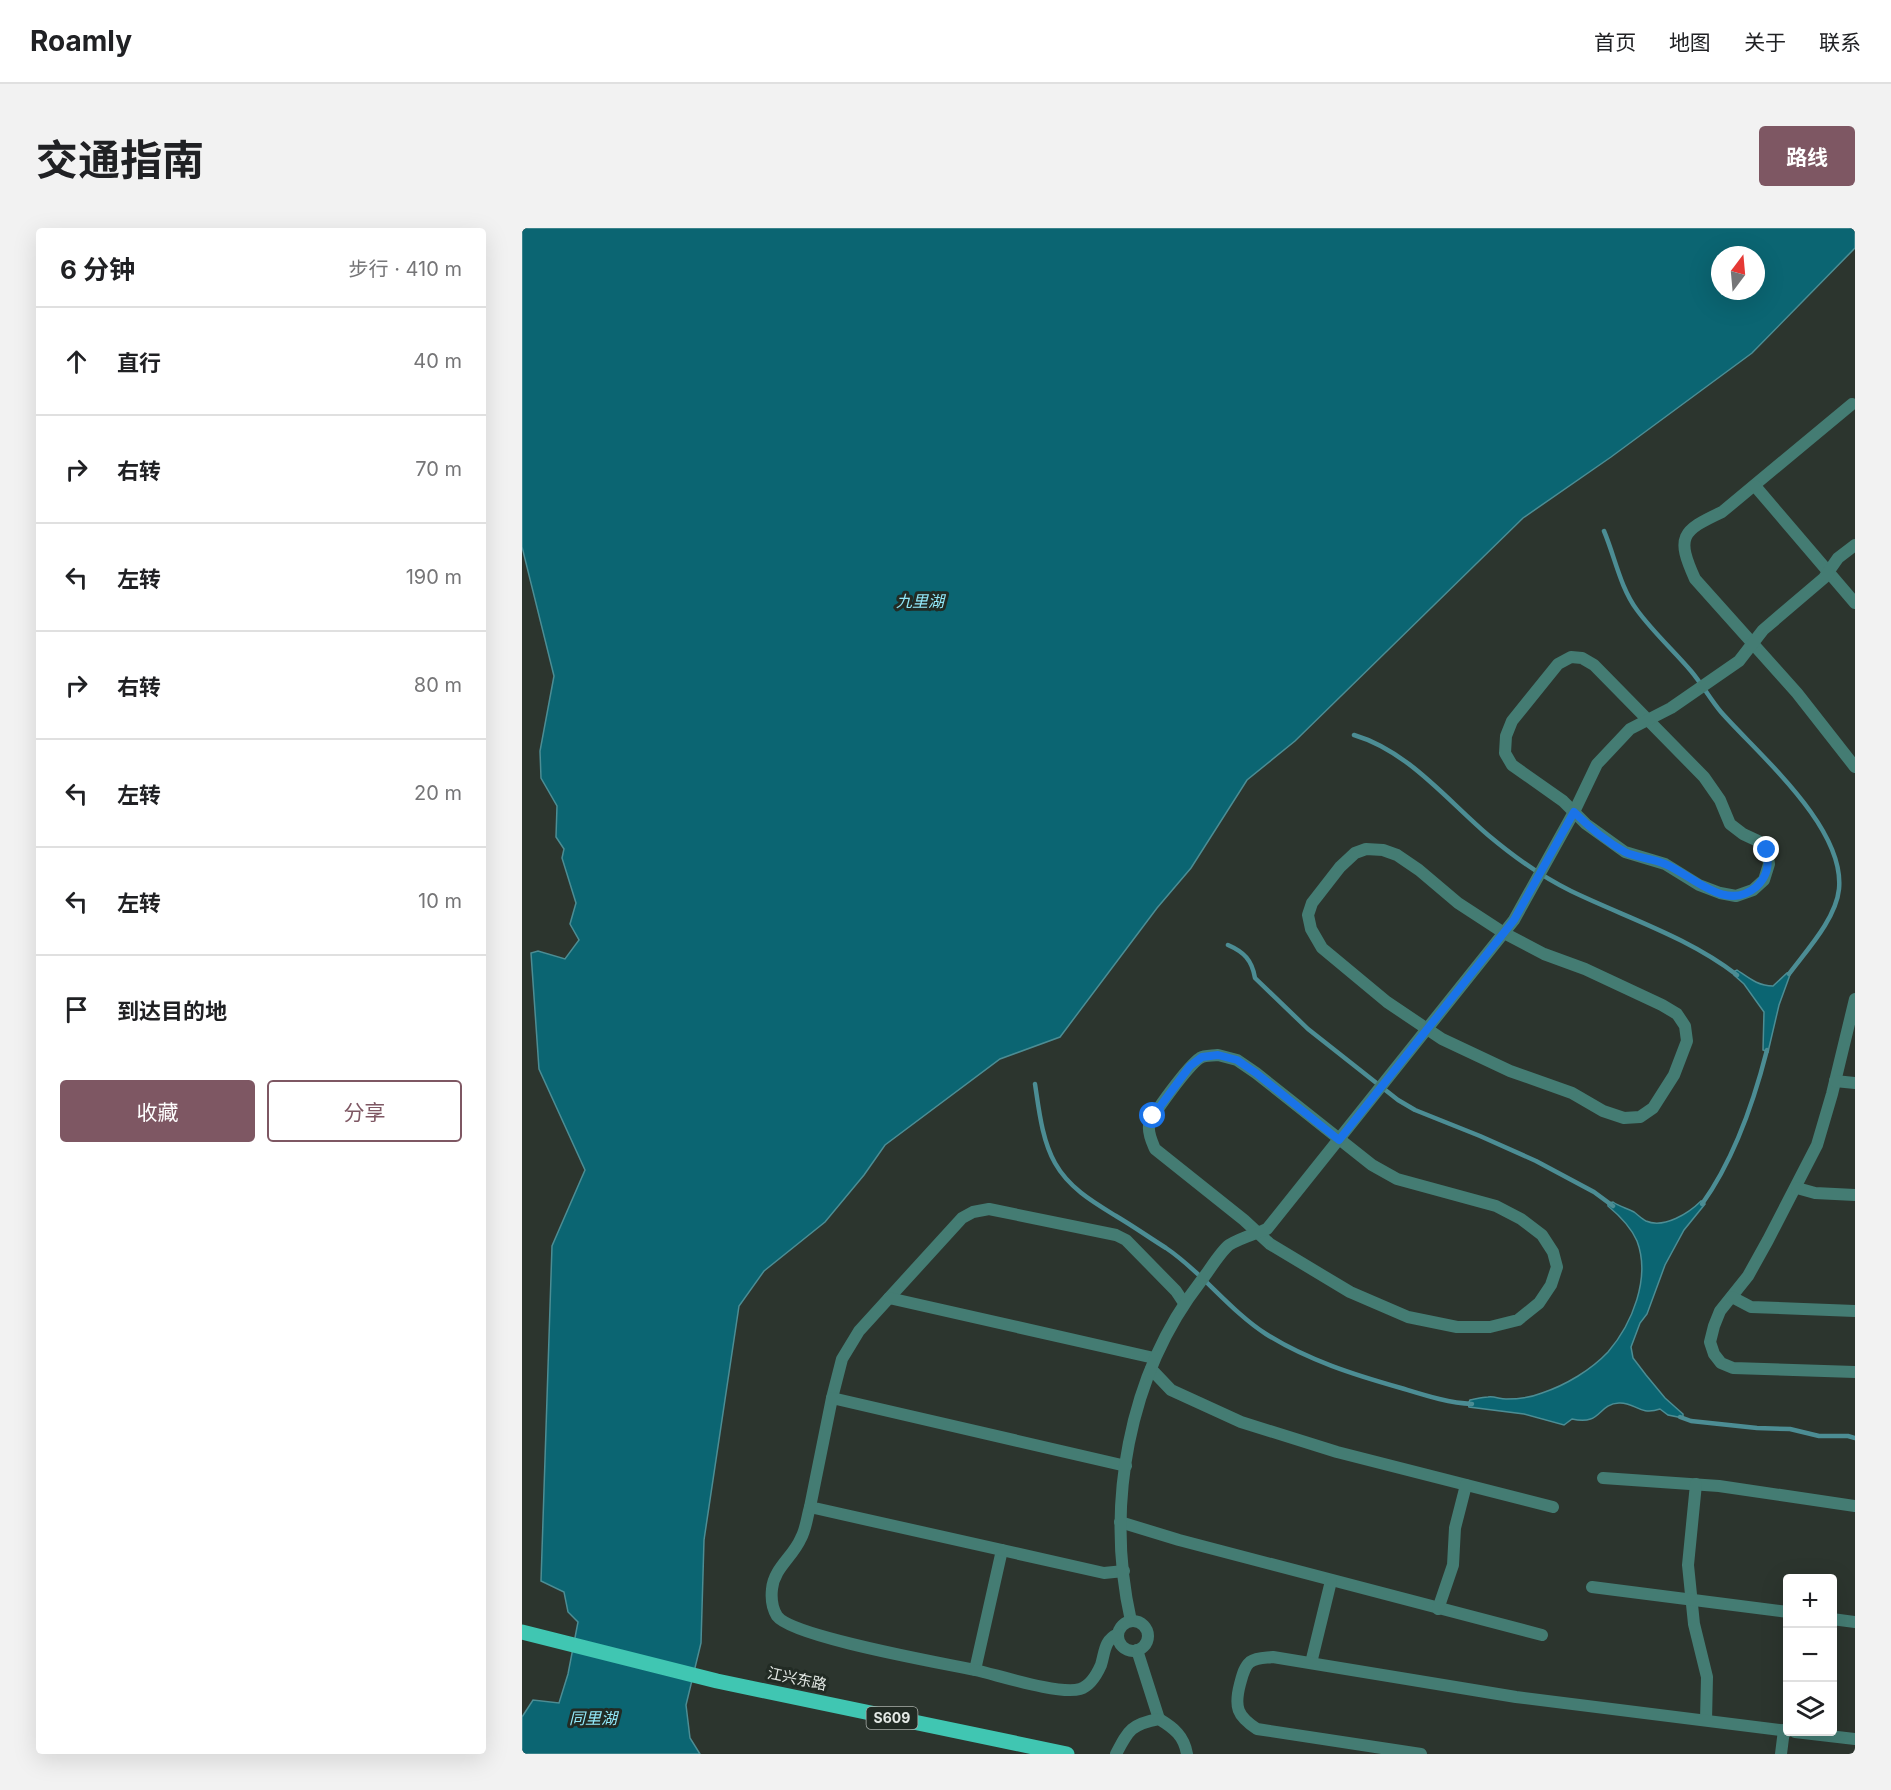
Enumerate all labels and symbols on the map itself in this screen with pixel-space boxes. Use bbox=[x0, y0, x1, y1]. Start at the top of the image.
north arrow bbox=[1711, 246, 1765, 300]
water label: 九里湖 bbox=[896, 591, 947, 611]
route end bbox=[1753, 836, 1779, 862]
route start bbox=[1139, 1102, 1165, 1128]
street label: 江兴东路 bbox=[766, 1663, 828, 1694]
road number: S609 bbox=[866, 1707, 917, 1729]
water label: 同里湖 bbox=[569, 1708, 620, 1728]

